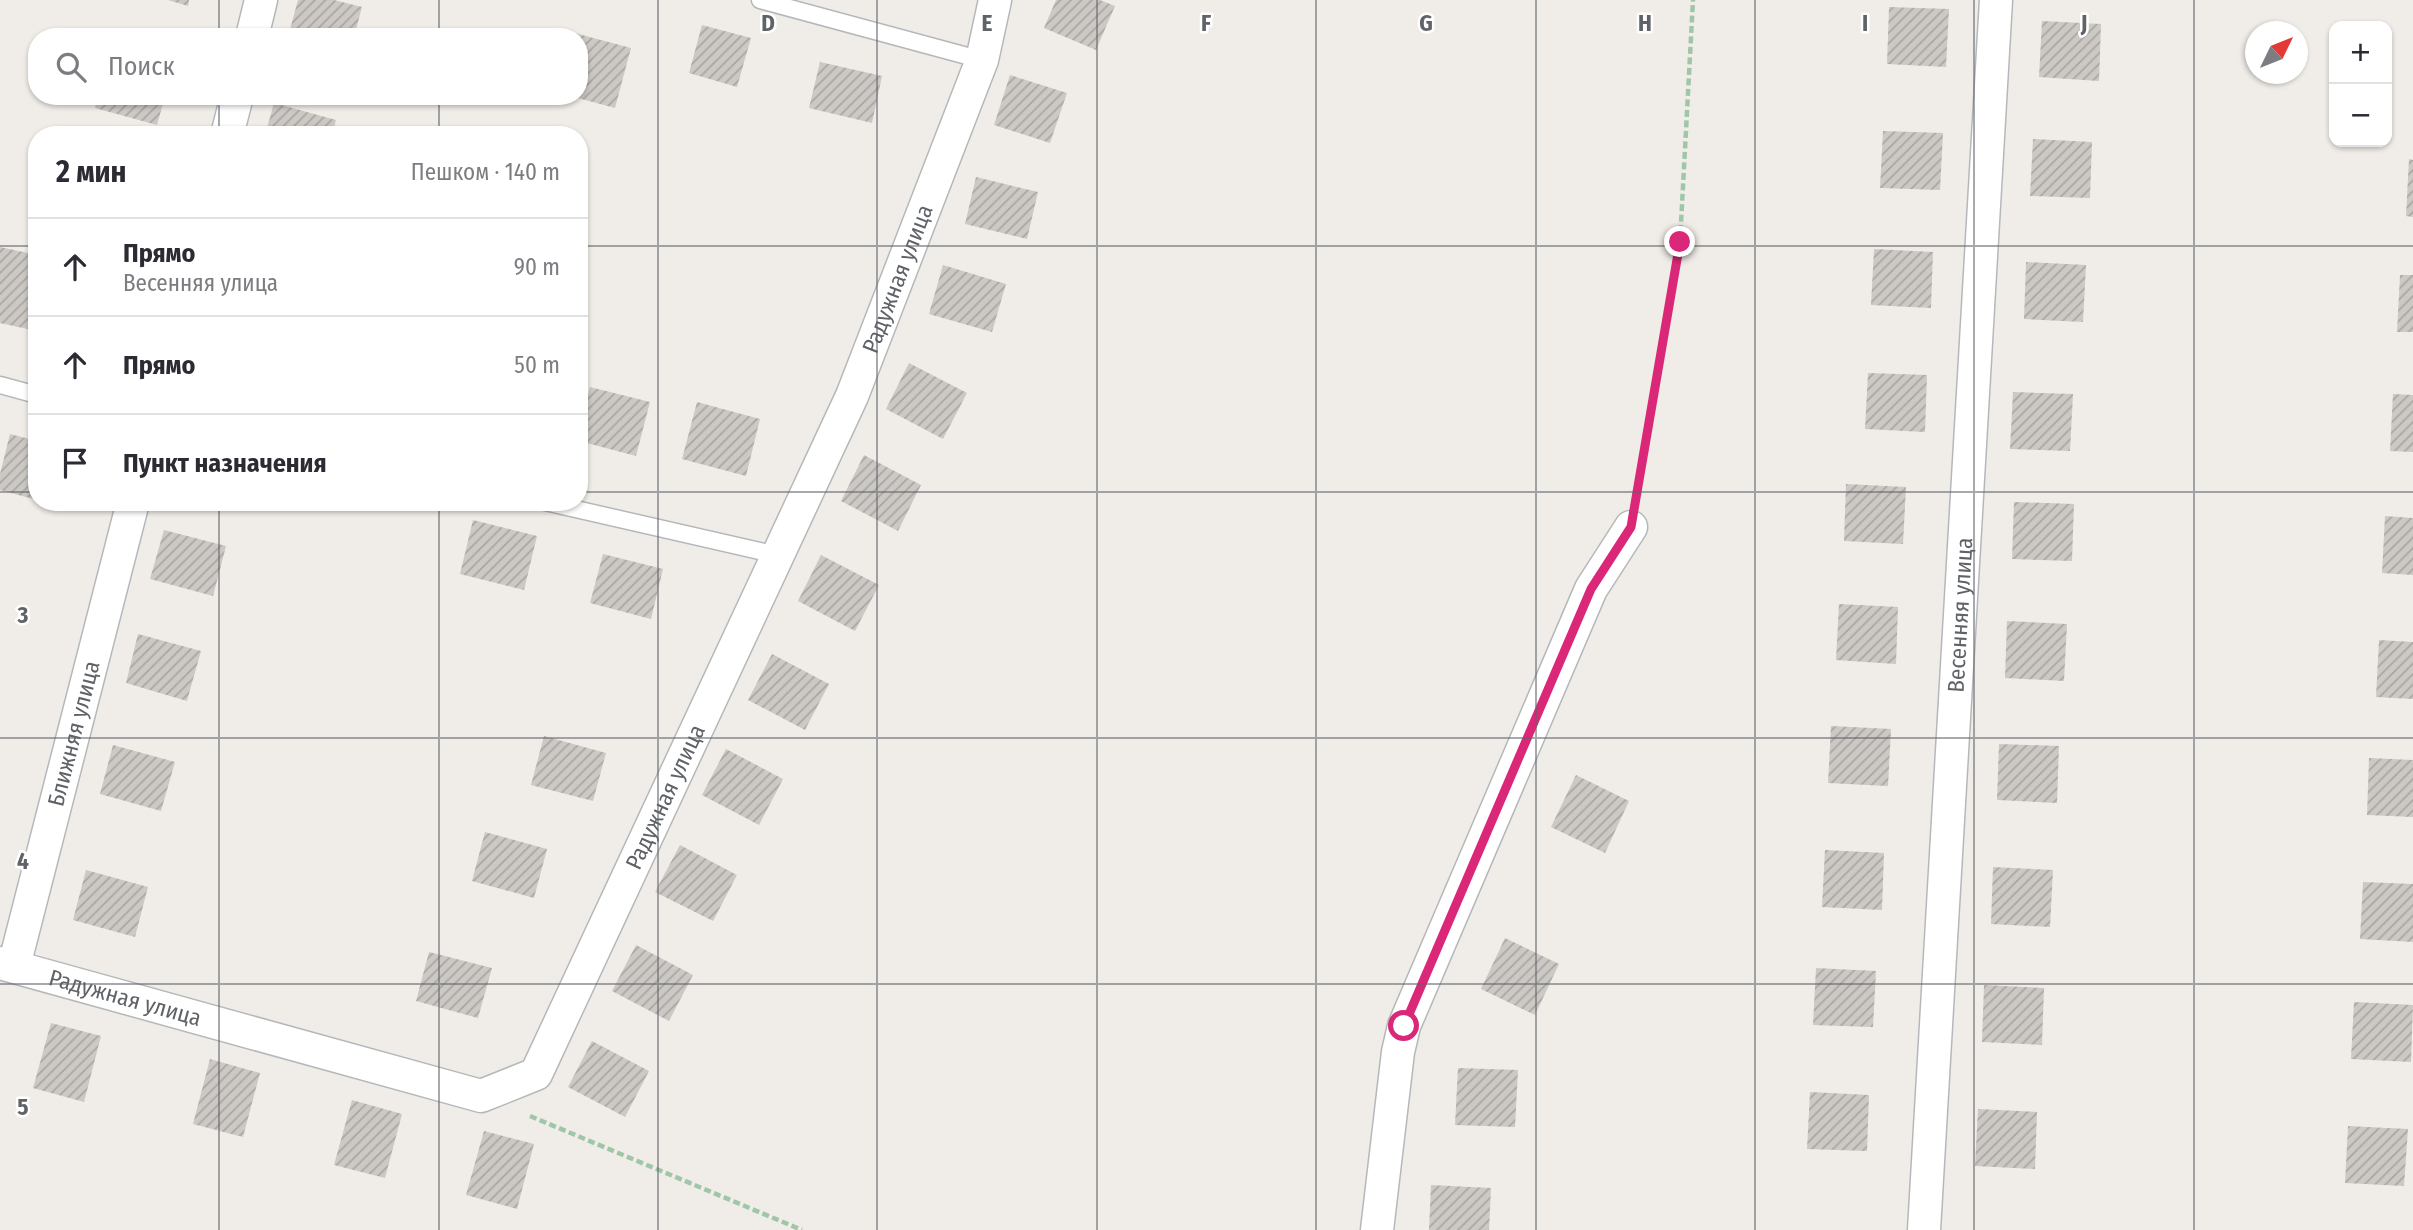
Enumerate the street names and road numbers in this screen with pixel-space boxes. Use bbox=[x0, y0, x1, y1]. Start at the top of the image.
street label: Радужная улица bbox=[856, 201, 939, 357]
street label: Весенняя улица bbox=[1941, 537, 1979, 693]
street label: Ближняя улица bbox=[42, 658, 106, 809]
street label: Радужная улица bbox=[619, 720, 711, 874]
street label: Радужная улица bbox=[46, 963, 205, 1032]

